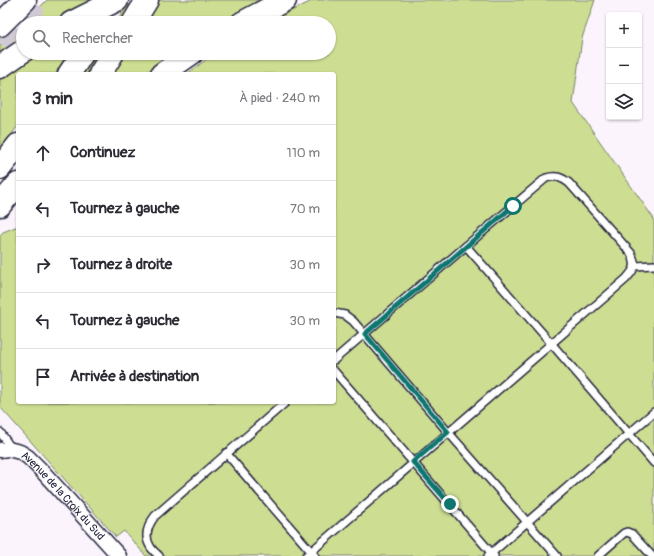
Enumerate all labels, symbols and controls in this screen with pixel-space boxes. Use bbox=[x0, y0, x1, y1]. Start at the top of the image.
map controls bbox=[606, 12, 642, 120]
button: + bbox=[606, 12, 642, 48]
search box bbox=[16, 16, 336, 60]
icon: search bbox=[30, 27, 52, 49]
text: Rechercher bbox=[62, 29, 133, 48]
button: − bbox=[606, 48, 642, 84]
button: layers bbox=[606, 84, 642, 120]
text: 3 min bbox=[32, 88, 73, 109]
text: À pied · 240 m bbox=[239, 90, 320, 106]
icon: ahead bbox=[32, 142, 54, 164]
text: Continuez bbox=[70, 143, 135, 162]
text: 110 m bbox=[287, 145, 320, 161]
route start bbox=[504, 197, 522, 215]
icon: left bbox=[32, 198, 54, 220]
text: Tournez à gauche bbox=[70, 199, 180, 218]
text: 70 m bbox=[290, 201, 320, 217]
icon: right bbox=[32, 254, 54, 276]
text: Tournez à droite bbox=[70, 255, 172, 274]
text: 30 m bbox=[290, 257, 320, 273]
icon: left bbox=[32, 310, 54, 332]
text: Tournez à gauche bbox=[70, 311, 180, 330]
text: 30 m bbox=[290, 313, 320, 329]
icon: arrive bbox=[32, 366, 54, 388]
text: Arrivée à destination bbox=[70, 367, 199, 386]
street label: Avenue de la Croix du Sud bbox=[19, 448, 108, 543]
route end bbox=[441, 495, 459, 513]

